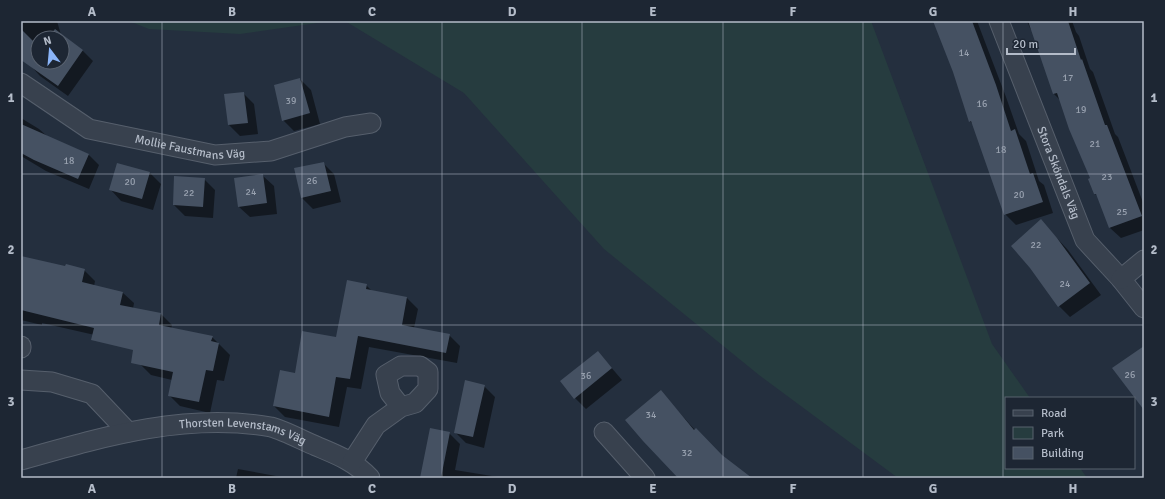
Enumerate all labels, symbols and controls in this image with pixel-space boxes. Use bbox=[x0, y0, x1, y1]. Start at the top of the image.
text: A bbox=[88, 4, 97, 20]
text: B bbox=[228, 4, 236, 20]
text: C bbox=[368, 4, 376, 20]
text: D bbox=[508, 4, 517, 20]
text: E bbox=[649, 4, 657, 20]
text: F bbox=[790, 4, 797, 20]
text: G bbox=[929, 4, 937, 20]
text: H bbox=[1069, 4, 1077, 20]
north arrow bbox=[30, 30, 70, 70]
scale bar bbox=[1007, 30, 1075, 56]
text: N bbox=[42, 34, 53, 48]
text: 20 m bbox=[1013, 37, 1038, 52]
house number: 14 bbox=[959, 47, 970, 59]
house number: 17 bbox=[1063, 72, 1073, 84]
text: 1 bbox=[7, 90, 15, 106]
text: 1 bbox=[1150, 90, 1158, 106]
house number: 39 bbox=[286, 95, 296, 107]
house number: 16 bbox=[977, 98, 987, 110]
house number: 19 bbox=[1076, 104, 1086, 116]
street label: Stora Sköndals Väg bbox=[1033, 125, 1083, 221]
street label: Mollie Faustmans Väg bbox=[133, 132, 246, 163]
house number: 21 bbox=[1090, 138, 1100, 150]
house number: 18 bbox=[996, 144, 1006, 156]
house number: 18 bbox=[64, 155, 74, 167]
house number: 23 bbox=[1102, 171, 1112, 183]
house number: 26 bbox=[307, 175, 317, 187]
house number: 20 bbox=[125, 176, 135, 188]
house number: 24 bbox=[246, 186, 257, 198]
house number: 22 bbox=[184, 187, 194, 199]
house number: 20 bbox=[1014, 189, 1024, 201]
house number: 25 bbox=[1117, 206, 1127, 218]
house number: 22 bbox=[1031, 239, 1041, 251]
text: 2 bbox=[7, 242, 15, 258]
text: 2 bbox=[1150, 242, 1158, 258]
house number: 24 bbox=[1060, 278, 1071, 290]
house number: 26 bbox=[1125, 369, 1135, 381]
house number: 36 bbox=[581, 370, 591, 382]
text: 3 bbox=[7, 394, 15, 410]
text: 3 bbox=[1150, 394, 1158, 410]
legend bbox=[1005, 397, 1135, 469]
text: Road bbox=[1041, 406, 1067, 421]
house number: 34 bbox=[646, 409, 657, 421]
street label: Thorsten Levenstams Väg bbox=[179, 415, 308, 449]
text: Park bbox=[1041, 426, 1064, 441]
text: Building bbox=[1041, 446, 1084, 461]
house number: 32 bbox=[682, 447, 692, 459]
text: A bbox=[88, 481, 97, 497]
text: B bbox=[228, 481, 236, 497]
text: C bbox=[368, 481, 376, 497]
text: D bbox=[508, 481, 517, 497]
text: E bbox=[649, 481, 657, 497]
text: F bbox=[790, 481, 797, 497]
text: G bbox=[929, 481, 937, 497]
text: H bbox=[1069, 481, 1077, 497]

